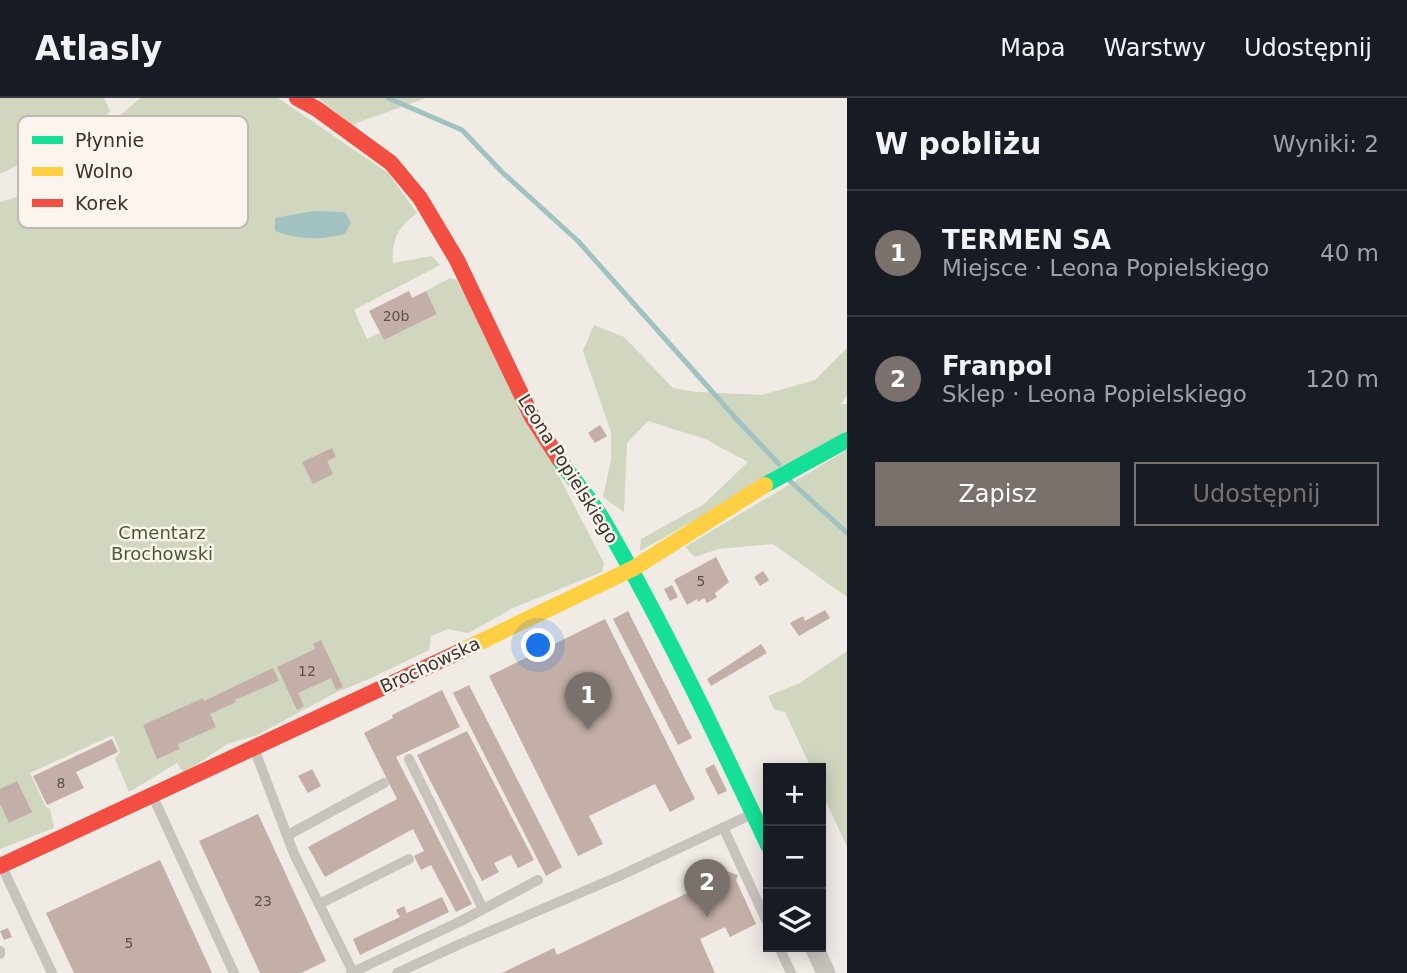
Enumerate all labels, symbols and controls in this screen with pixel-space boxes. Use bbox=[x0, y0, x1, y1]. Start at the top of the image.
text: Atlasly bbox=[35, 29, 162, 68]
text: Mapa bbox=[1000, 34, 1066, 62]
text: Warstwy bbox=[1104, 34, 1206, 62]
text: Udostępnij bbox=[1244, 34, 1372, 62]
legend bbox=[18, 116, 248, 228]
text: W pobliżu bbox=[875, 126, 1041, 161]
text: Płynnie bbox=[75, 129, 144, 151]
text: Wyniki: 2 bbox=[1273, 131, 1379, 157]
text: Wolno bbox=[75, 160, 133, 182]
text: Korek bbox=[75, 192, 128, 214]
text: TERMEN SA bbox=[942, 225, 1111, 255]
text: 1 bbox=[890, 240, 906, 266]
text: 40 m bbox=[1320, 240, 1379, 266]
text: Miejsce · Leona Popielskiego bbox=[942, 255, 1269, 281]
house number: 20b bbox=[383, 308, 409, 324]
text: Franpol bbox=[942, 351, 1052, 381]
text: 2 bbox=[890, 366, 906, 392]
text: 120 m bbox=[1305, 366, 1379, 392]
text: Sklep · Leona Popielskiego bbox=[942, 381, 1247, 407]
street label: Leona Popielskiego bbox=[514, 390, 623, 547]
button: Zapisz bbox=[875, 462, 1120, 526]
button: Udostępnij bbox=[1134, 462, 1379, 526]
park label: Cmentarz Brochowski bbox=[111, 522, 213, 564]
house number: 5 bbox=[697, 573, 705, 589]
your location bbox=[521, 628, 555, 662]
street label: Brochowska bbox=[376, 632, 483, 697]
house number: 12 bbox=[298, 663, 316, 679]
pin: 1 bbox=[565, 672, 611, 730]
map controls bbox=[763, 763, 826, 952]
button: + bbox=[763, 763, 826, 826]
house number: 8 bbox=[57, 775, 65, 791]
button: − bbox=[763, 826, 826, 889]
pin: 2 bbox=[684, 859, 730, 917]
button: layers bbox=[763, 889, 826, 952]
house number: 23 bbox=[254, 893, 272, 909]
house number: 5 bbox=[125, 935, 133, 951]

